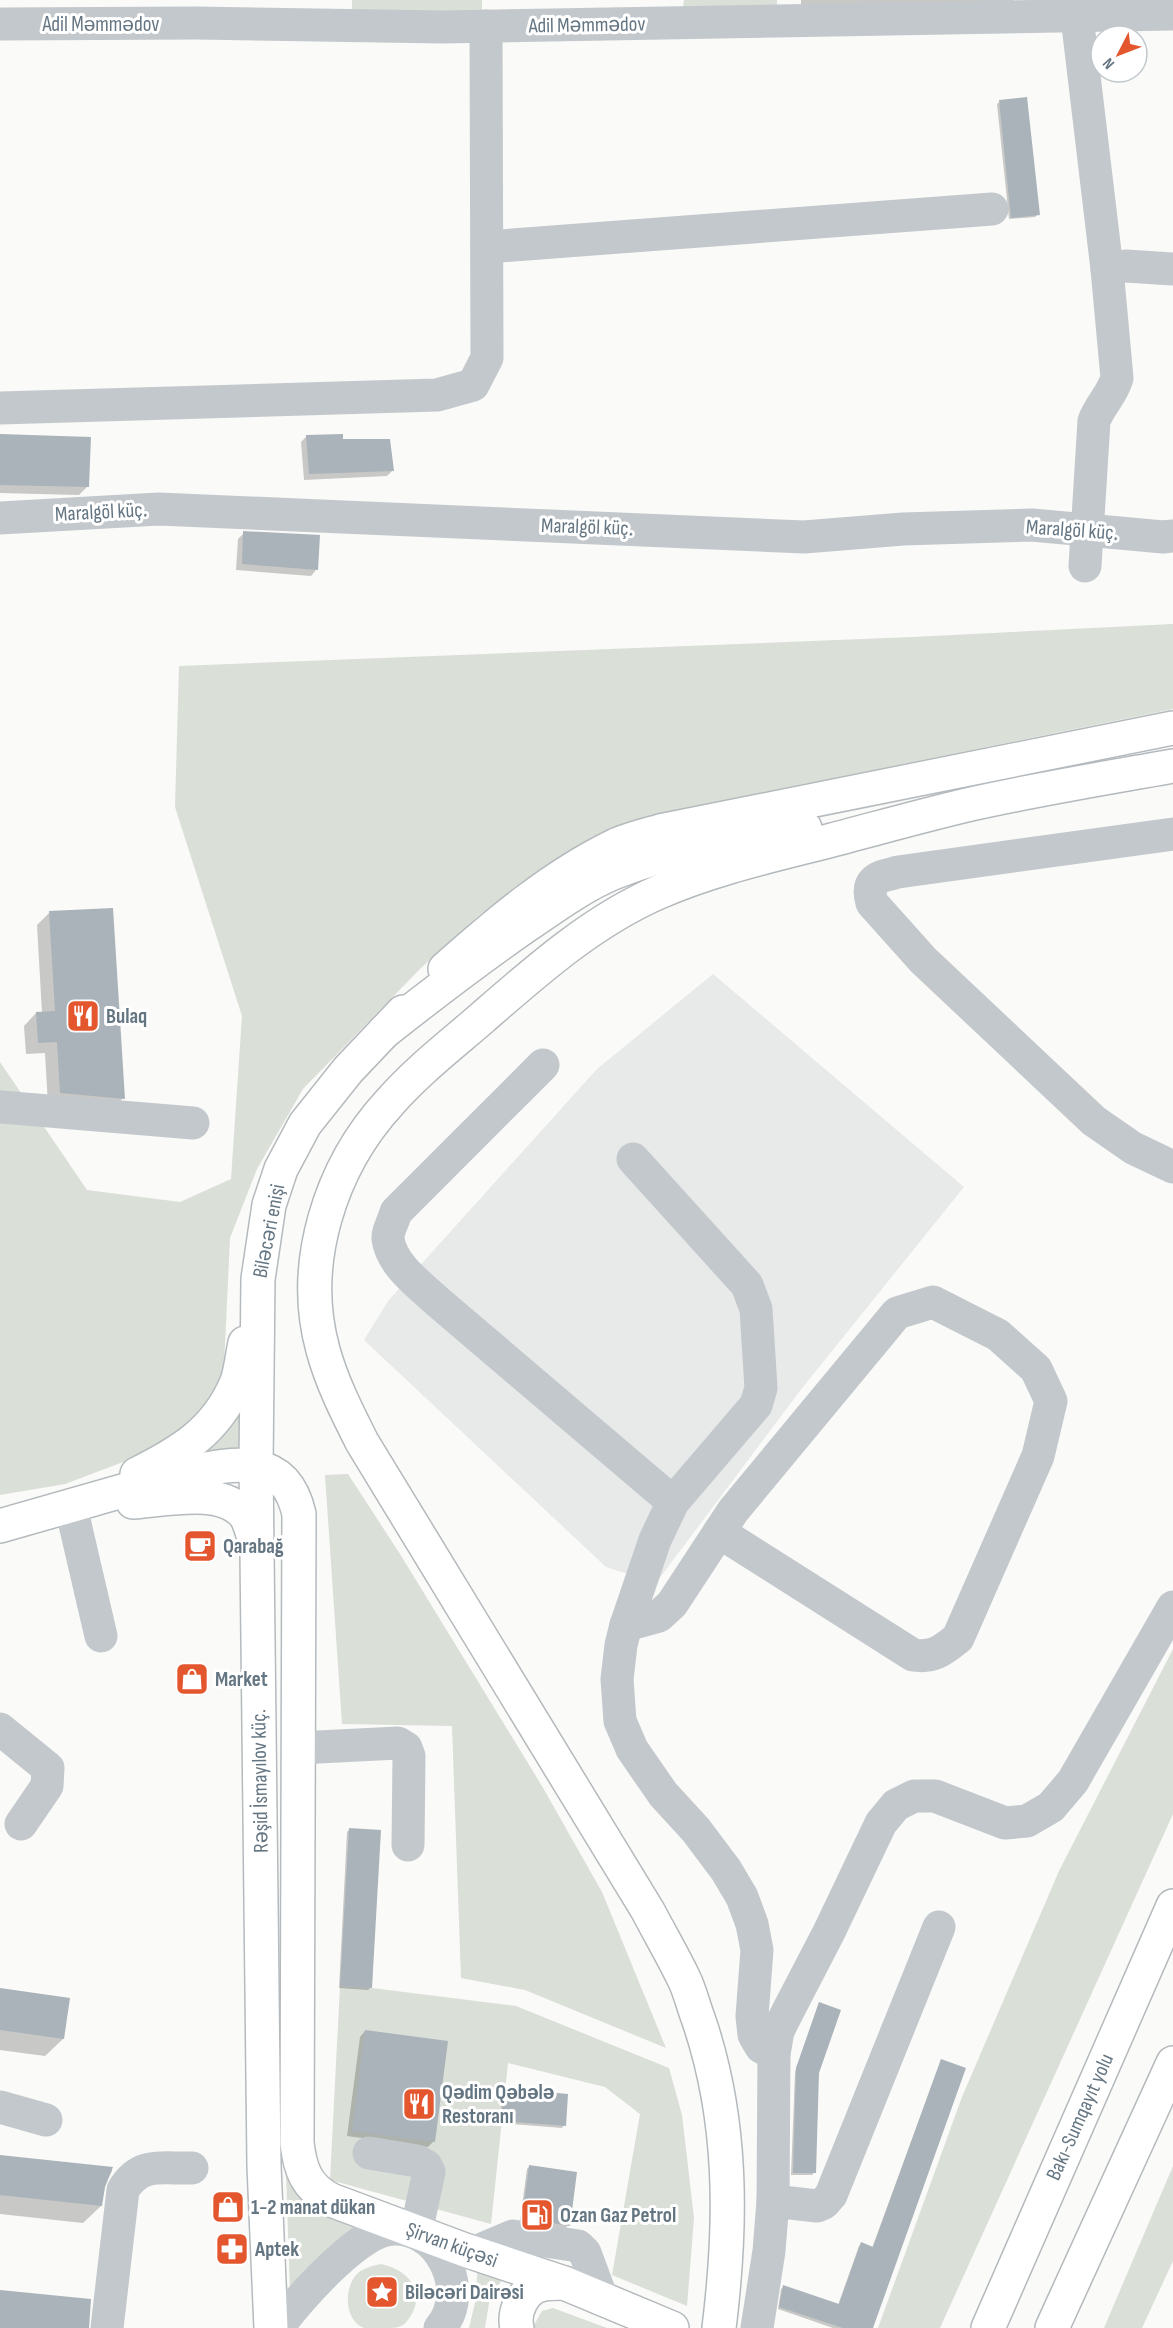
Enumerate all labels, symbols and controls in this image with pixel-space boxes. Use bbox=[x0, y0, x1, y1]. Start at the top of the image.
street label: Adil Məmmədov bbox=[527, 11, 646, 39]
street label: Adil Məmmədov bbox=[42, 12, 159, 37]
north arrow bbox=[1089, 24, 1149, 84]
text: N bbox=[1099, 54, 1119, 73]
street label: Maralgöl küç. bbox=[54, 497, 148, 527]
street label: Maralgöl küç. bbox=[541, 513, 633, 541]
street label: Maralgöl küç. bbox=[1025, 514, 1119, 546]
restaurant icon: Bulaq bbox=[65, 998, 101, 1034]
place label: Bulaq bbox=[106, 1004, 147, 1029]
street label: Biləcəri enişi bbox=[248, 1182, 290, 1280]
cafe icon: Qarabağ bbox=[182, 1528, 218, 1564]
place label: Qarabağ bbox=[223, 1534, 284, 1559]
shop icon: Market bbox=[174, 1661, 210, 1697]
place label: Market bbox=[215, 1667, 268, 1692]
street label: Rəşid İsmayılov küç. bbox=[246, 1709, 274, 1853]
street label: Bakı-Sumqayıt yolu bbox=[1041, 2050, 1119, 2184]
place label: Qədim Qəbələ Restoranı bbox=[442, 2080, 555, 2129]
restaurant icon: Qədim Qəbələ Restoranı bbox=[401, 2086, 437, 2122]
shop icon: 1-2 manat dükan bbox=[210, 2189, 246, 2225]
place label: 1-2 manat dükan bbox=[251, 2195, 375, 2220]
fuel station icon: Ozan Gaz Petrol bbox=[519, 2197, 555, 2233]
place label: Ozan Gaz Petrol bbox=[560, 2203, 676, 2228]
street label: Şirvan küçəsi bbox=[403, 2217, 501, 2273]
pharmacy icon: Aptek bbox=[214, 2231, 250, 2267]
place label: Aptek bbox=[254, 2237, 299, 2262]
place icon: Biləcəri Dairəsi bbox=[364, 2274, 400, 2310]
place label: Biləcəri Dairəsi bbox=[405, 2280, 524, 2305]

